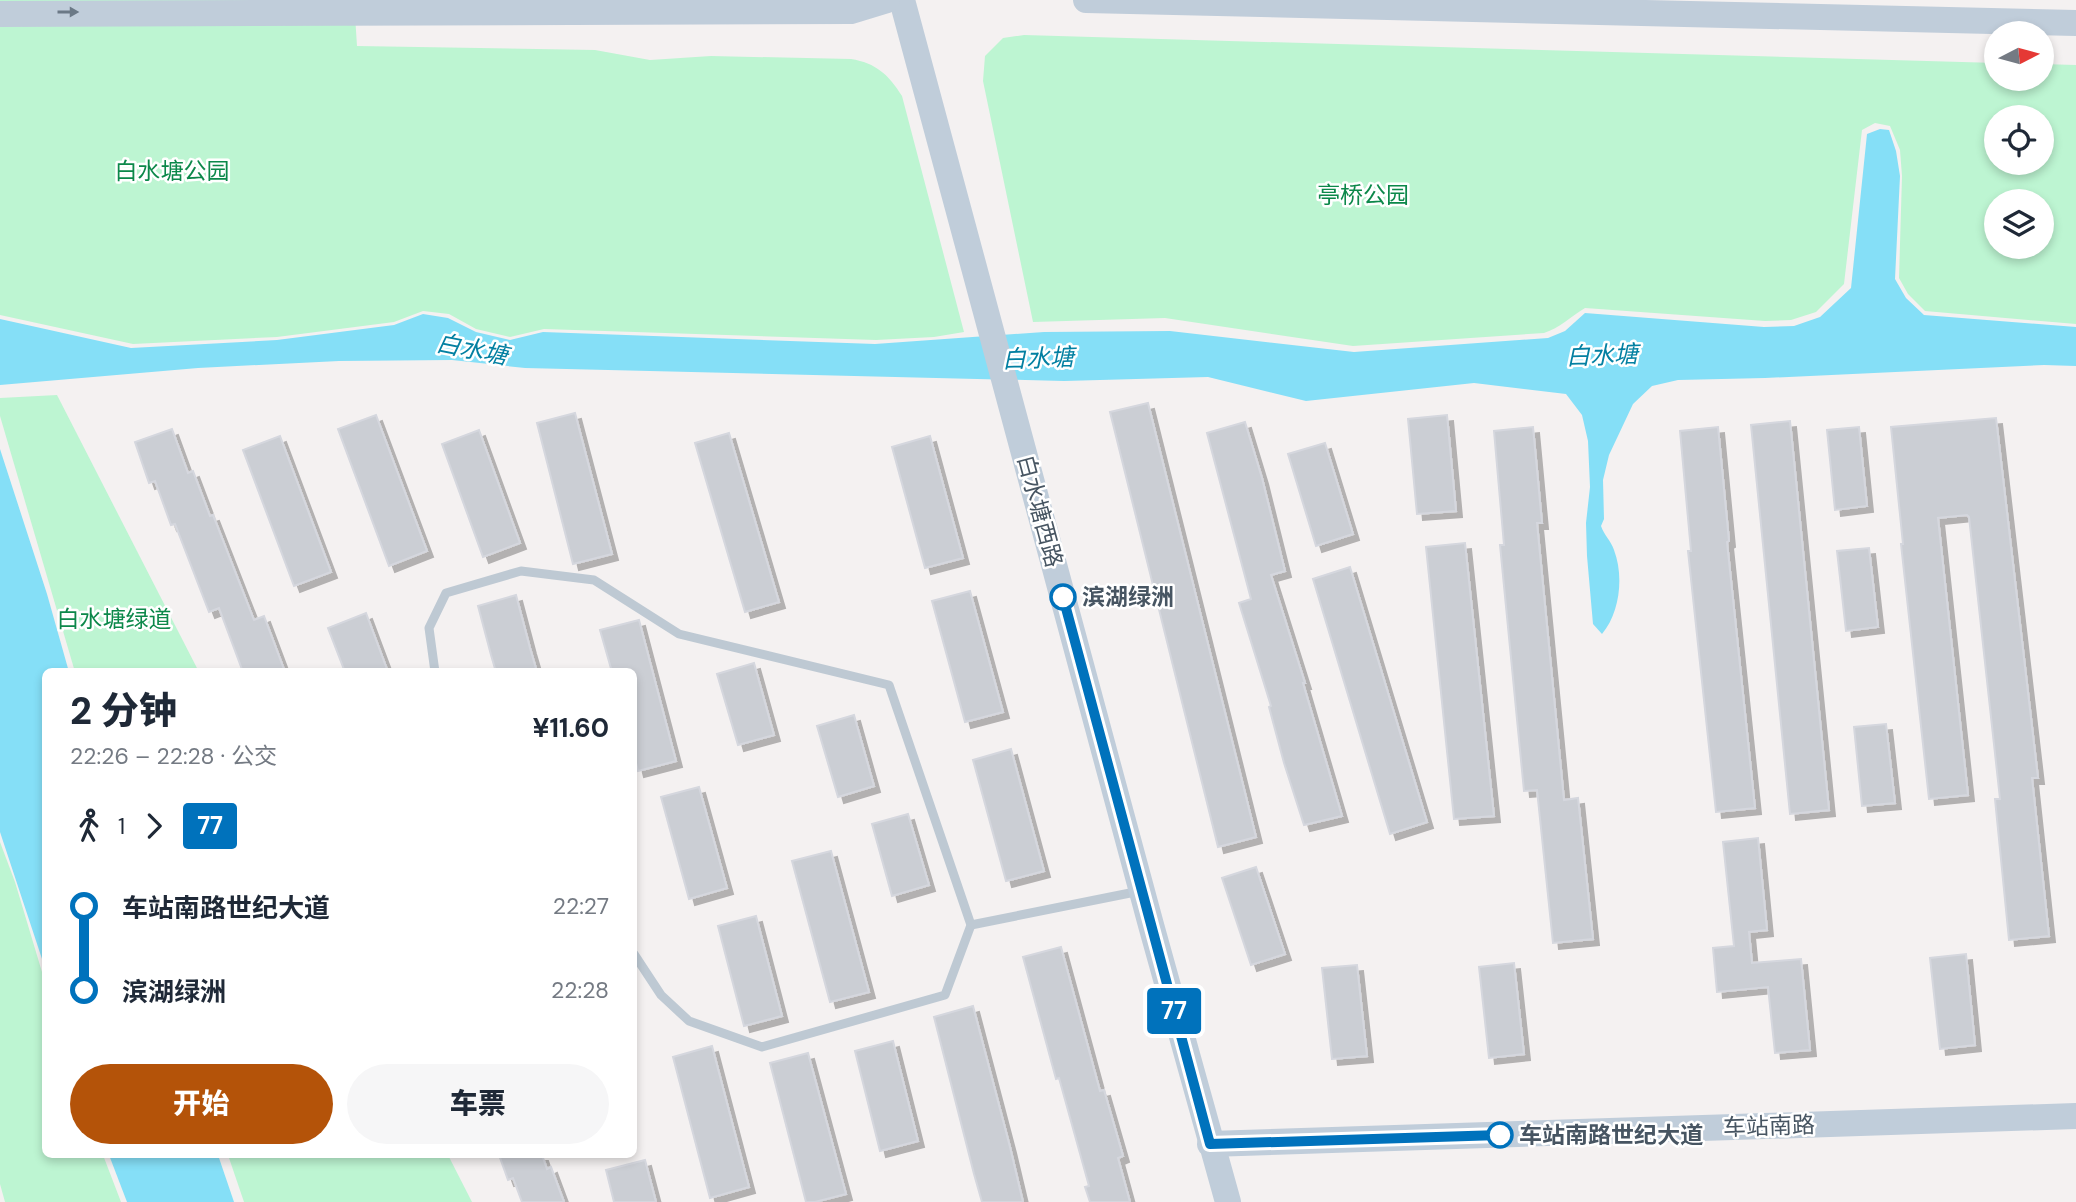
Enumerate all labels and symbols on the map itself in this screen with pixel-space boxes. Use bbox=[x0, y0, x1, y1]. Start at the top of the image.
one-way arrow bbox=[57, 6, 79, 18]
north arrow bbox=[1984, 21, 2054, 91]
park label: 白水塘公园 bbox=[115, 156, 230, 186]
park label: 亭桥公园 bbox=[1317, 180, 1409, 210]
water label: 白水塘 bbox=[434, 327, 514, 372]
water label: 白水塘 bbox=[1565, 338, 1643, 372]
water label: 白水塘 bbox=[1001, 341, 1079, 375]
street label: 白水塘西路 bbox=[1011, 452, 1069, 570]
place label: 滨湖绿洲 bbox=[1082, 582, 1174, 612]
marker: 滨湖绿洲 bbox=[1050, 584, 1076, 610]
park label: 白水塘绿道 bbox=[57, 604, 172, 634]
line badge: 77 bbox=[1142, 988, 1206, 1034]
street label: 车站南路 bbox=[1723, 1109, 1815, 1143]
place label: 车站南路世纪大道 bbox=[1519, 1120, 1703, 1150]
marker: 车站南路世纪大道 bbox=[1487, 1122, 1513, 1148]

